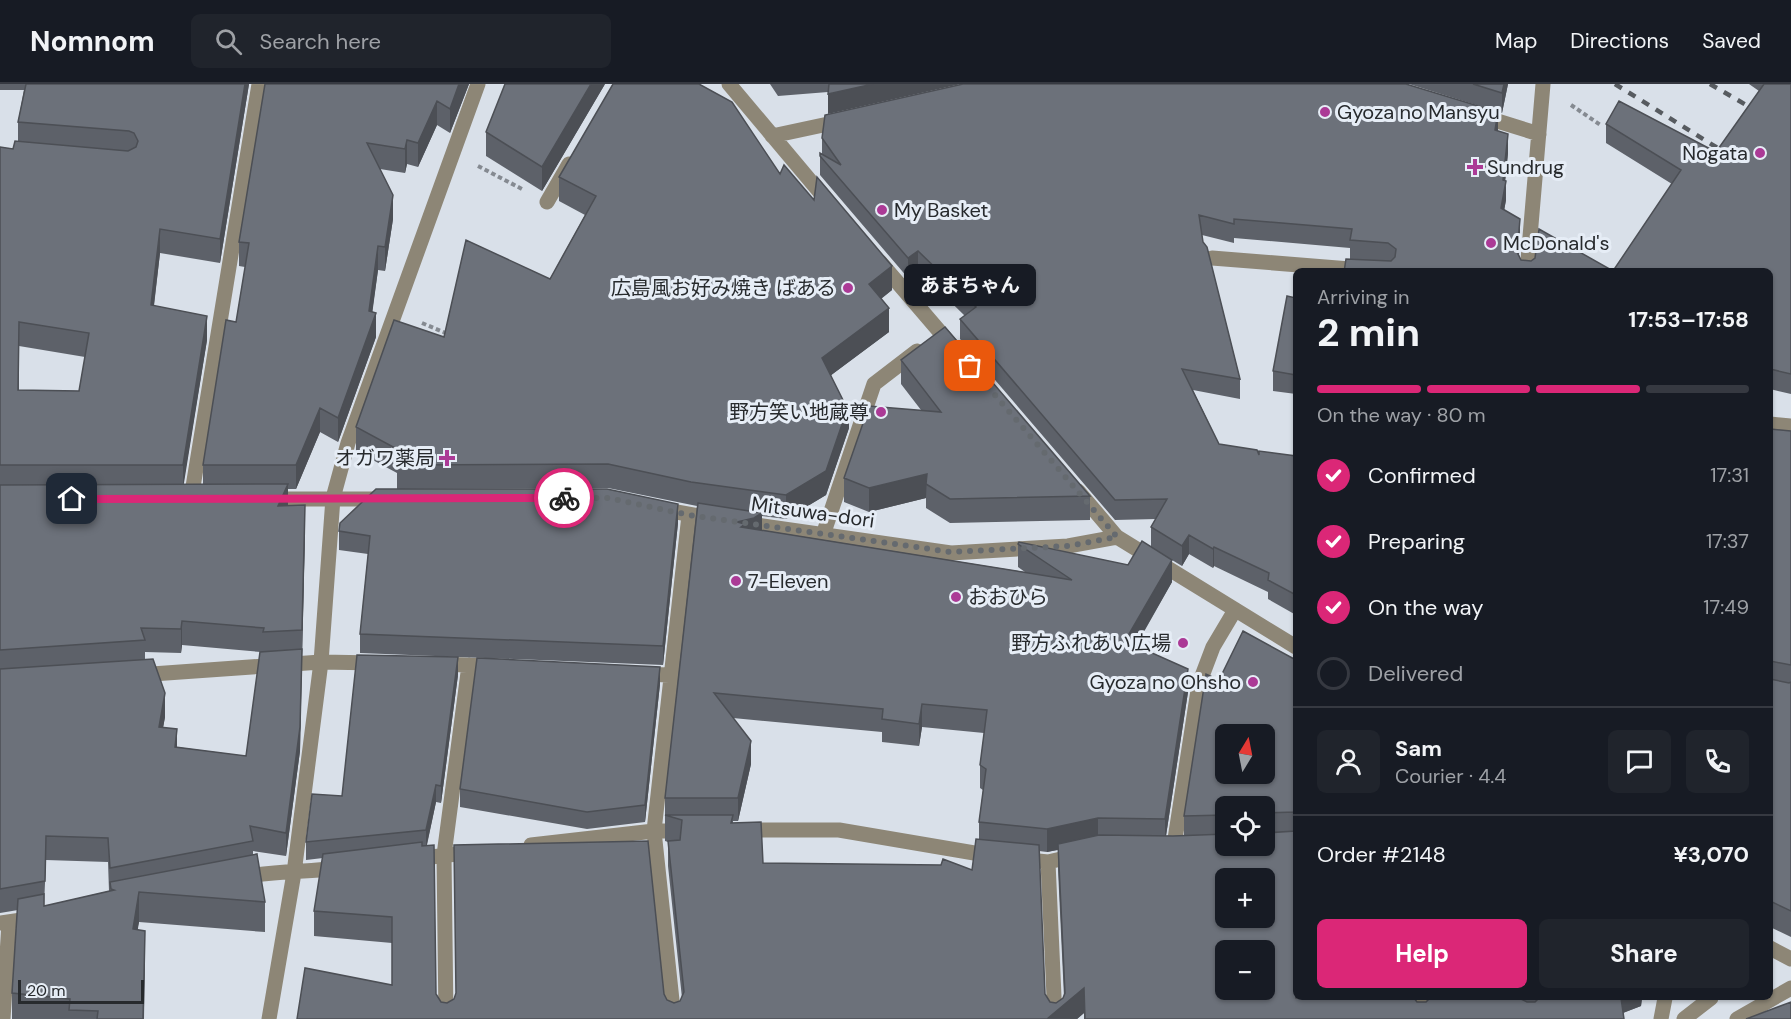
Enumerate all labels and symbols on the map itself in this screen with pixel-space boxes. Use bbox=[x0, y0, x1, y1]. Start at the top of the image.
place label: Gyoza no Mansyu bbox=[1337, 99, 1500, 125]
marker: Gyoza no Mansyu bbox=[1318, 105, 1332, 119]
place label: Nogata bbox=[1682, 140, 1748, 166]
marker: Nogata bbox=[1753, 146, 1767, 160]
place label: Sundrug bbox=[1487, 154, 1564, 180]
marker: Sundrug bbox=[1468, 160, 1482, 174]
place label: My Basket bbox=[894, 197, 989, 223]
marker: My Basket bbox=[875, 203, 889, 217]
place label: McDonald's bbox=[1503, 230, 1609, 256]
marker: McDonald's bbox=[1484, 236, 1498, 250]
callout: あまちゃん bbox=[904, 264, 1036, 306]
place label: 広島風お好み焼き ばある bbox=[611, 275, 836, 301]
marker: 広島風お好み焼き ばある bbox=[841, 281, 855, 295]
pin bbox=[944, 340, 995, 391]
place label: 野方笑い地蔵尊 bbox=[729, 399, 869, 425]
marker: 野方笑い地蔵尊 bbox=[874, 405, 888, 419]
place label: オガワ薬局 bbox=[335, 445, 435, 471]
marker: オガワ薬局 bbox=[440, 451, 454, 465]
courier bbox=[534, 468, 594, 528]
pin bbox=[46, 473, 97, 524]
street label: Mitsuwa-dori bbox=[750, 490, 876, 534]
place label: 7-Eleven bbox=[748, 568, 828, 594]
marker: 7-Eleven bbox=[729, 574, 743, 588]
place label: おおひら bbox=[968, 584, 1048, 610]
marker: おおひら bbox=[949, 590, 963, 604]
place label: 野方ふれあい広場 bbox=[1011, 630, 1171, 656]
marker: 野方ふれあい広場 bbox=[1176, 636, 1190, 650]
place label: Gyoza no Ohsho bbox=[1089, 669, 1241, 695]
marker: Gyoza no Ohsho bbox=[1246, 675, 1260, 689]
north arrow bbox=[1215, 724, 1275, 784]
scale bar bbox=[18, 977, 144, 1004]

